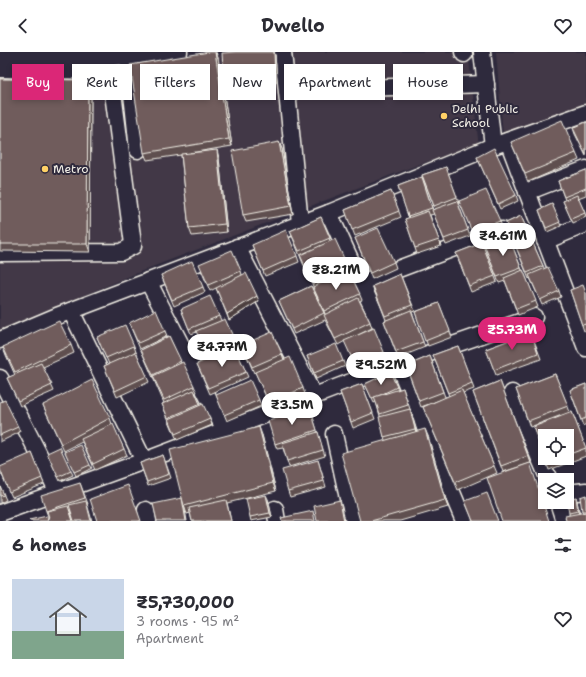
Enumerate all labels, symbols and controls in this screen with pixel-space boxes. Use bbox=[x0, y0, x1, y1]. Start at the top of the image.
text: Dwello bbox=[261, 14, 325, 38]
icon: back bbox=[12, 15, 34, 37]
icon: heart bbox=[552, 15, 574, 37]
chip: Buy bbox=[12, 64, 64, 100]
chip: Rent bbox=[72, 64, 132, 100]
chip: Filters bbox=[140, 64, 210, 100]
chip: New bbox=[218, 64, 276, 100]
chip: Apartment bbox=[284, 64, 385, 100]
chip: House bbox=[393, 64, 463, 100]
place label: Delhi Public School bbox=[452, 101, 518, 131]
marker: Delhi Public School bbox=[439, 111, 449, 121]
place label: Metro bbox=[53, 161, 89, 177]
marker: Metro bbox=[40, 164, 50, 174]
pin: ₹4.61M bbox=[470, 223, 536, 257]
text: ₹4.61M bbox=[479, 227, 527, 244]
pin: ₹8.21M bbox=[303, 257, 369, 291]
text: ₹8.21M bbox=[311, 261, 361, 278]
pin: ₹5.73M bbox=[479, 317, 545, 351]
text: ₹5.73M bbox=[487, 321, 537, 338]
pin: ₹4.77M bbox=[189, 334, 255, 368]
text: ₹4.77M bbox=[197, 338, 247, 355]
pin: ₹9.52M bbox=[348, 352, 414, 386]
text: ₹9.52M bbox=[355, 356, 407, 373]
pin: ₹3.5M bbox=[264, 392, 320, 426]
text: ₹3.5M bbox=[270, 396, 314, 413]
map controls bbox=[538, 429, 574, 509]
button: locate bbox=[538, 429, 574, 465]
button: layers bbox=[538, 473, 574, 509]
text: 6 homes bbox=[12, 534, 87, 556]
icon: filters bbox=[552, 534, 574, 556]
text: ₹5,730,000 bbox=[136, 591, 234, 613]
icon: home bbox=[44, 595, 92, 643]
icon: heart bbox=[552, 608, 574, 630]
text: 3 rooms · 95 m² bbox=[136, 613, 239, 630]
text: Apartment bbox=[136, 630, 204, 647]

